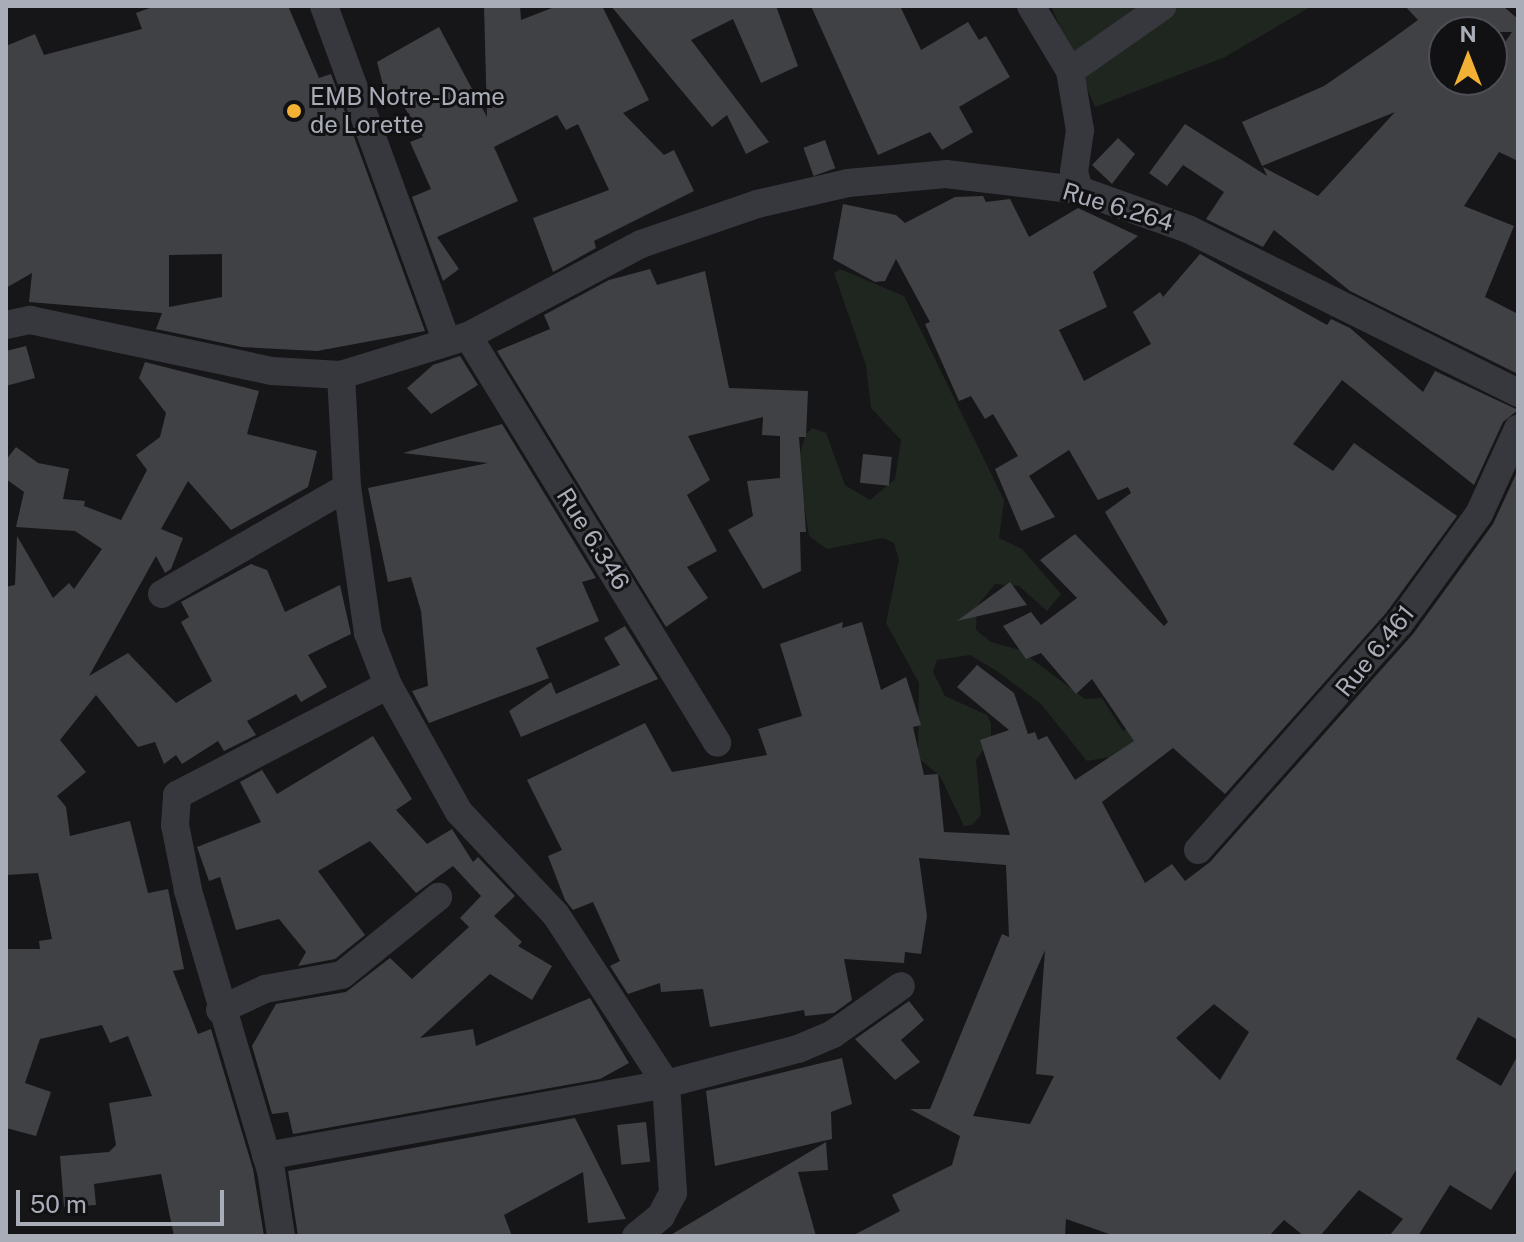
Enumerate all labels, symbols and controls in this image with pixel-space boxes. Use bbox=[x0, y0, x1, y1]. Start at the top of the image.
north arrow bbox=[1428, 16, 1508, 96]
text: N bbox=[1459, 21, 1477, 47]
place label: EMB Notre-Dame de Lorette bbox=[310, 83, 505, 139]
marker: EMB Notre-Dame de Lorette bbox=[285, 102, 303, 120]
street label: Rue 6.264 bbox=[1059, 176, 1177, 238]
street label: Rue 6.346 bbox=[550, 483, 636, 595]
street label: Rue 6.461 bbox=[1329, 599, 1421, 703]
scale bar bbox=[20, 1174, 228, 1224]
text: 50 m bbox=[30, 1190, 87, 1218]

